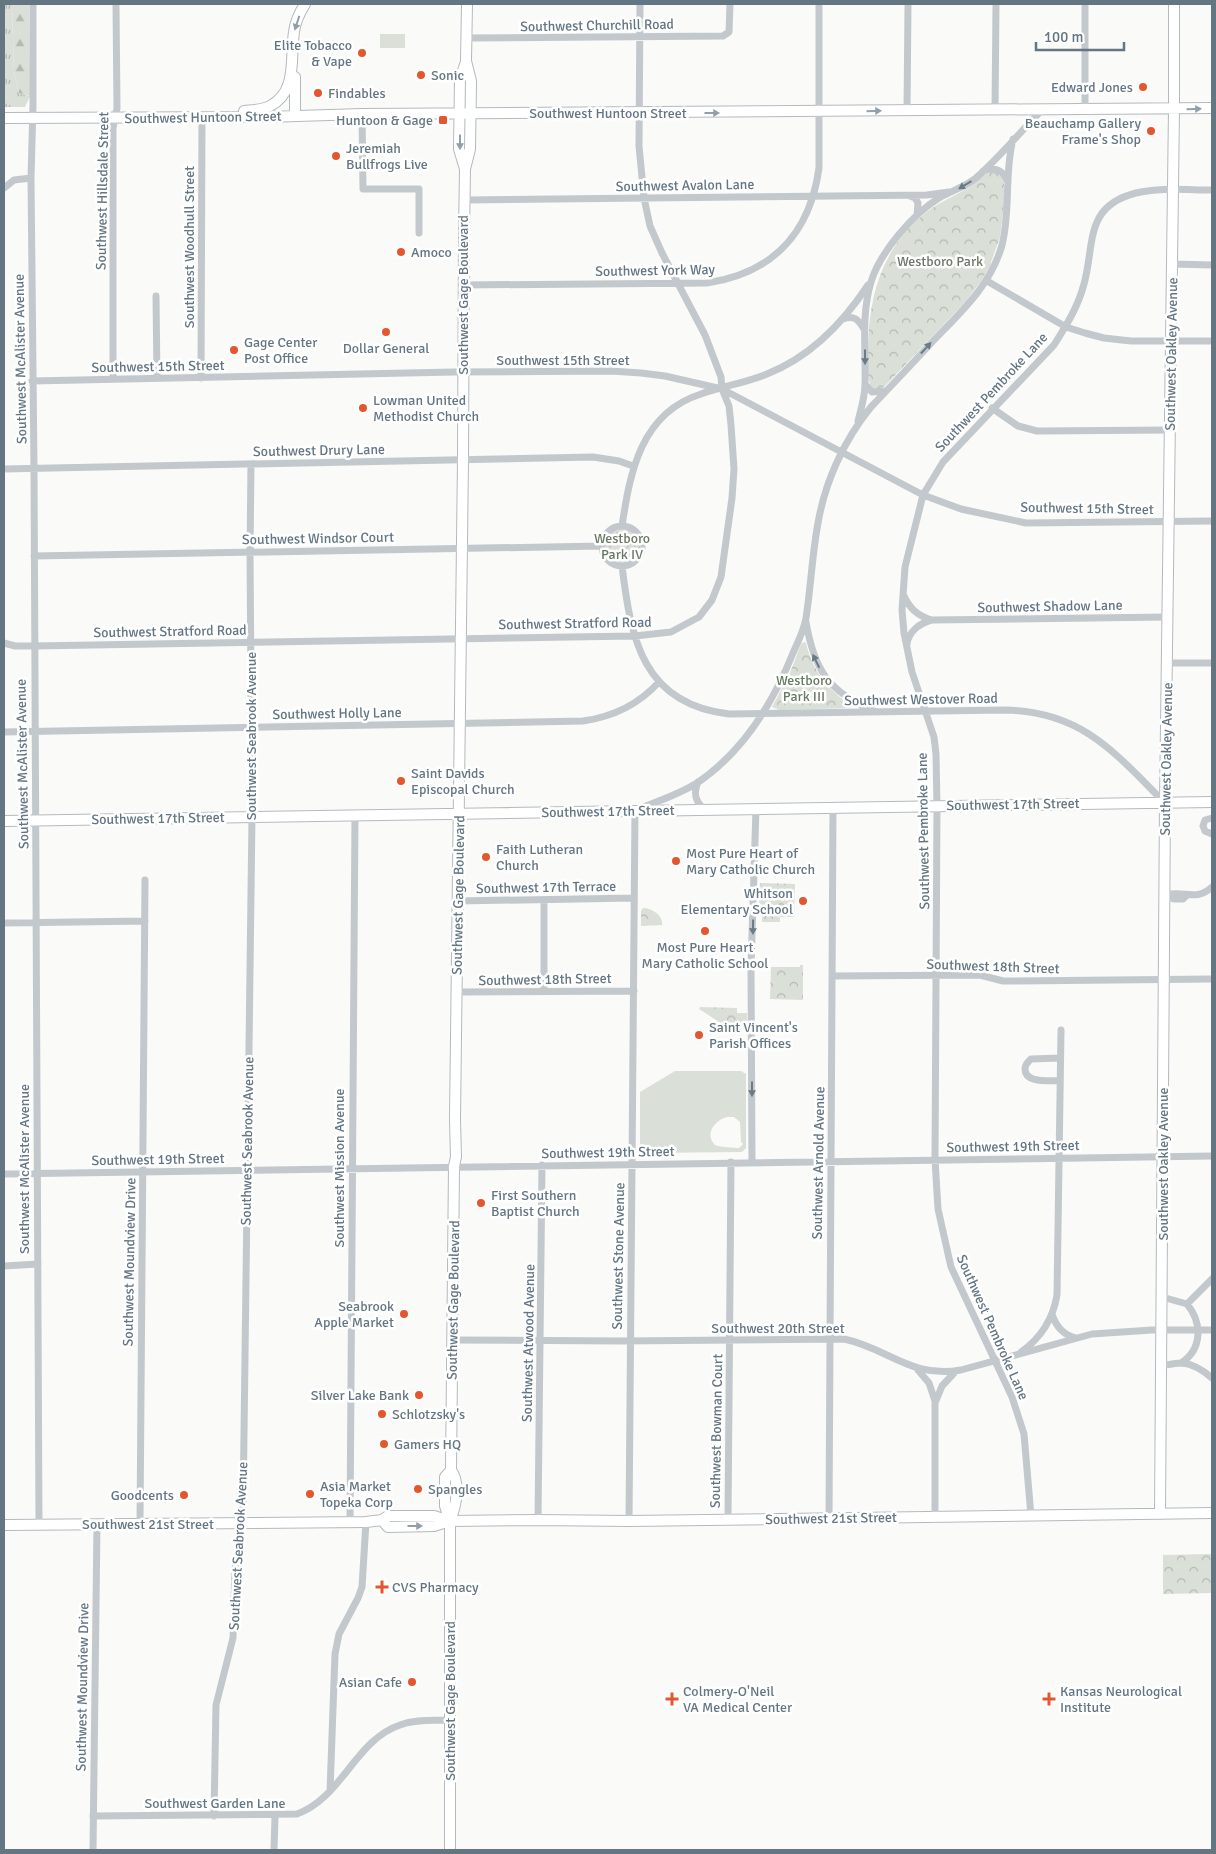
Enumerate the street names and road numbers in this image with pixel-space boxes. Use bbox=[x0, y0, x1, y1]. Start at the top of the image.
street label: Southwest Churchill Road bbox=[520, 16, 674, 35]
street label: Southwest Huntoon Street bbox=[529, 105, 687, 122]
street label: Southwest Huntoon Street bbox=[124, 108, 282, 127]
street label: Southwest Hillsdale Street bbox=[93, 112, 112, 270]
street label: Southwest Woodhull Street bbox=[181, 166, 198, 328]
street label: Southwest Avalon Lane bbox=[616, 176, 755, 195]
street label: Southwest Gage Boulevard bbox=[455, 215, 472, 375]
street label: Southwest York Way bbox=[595, 261, 715, 280]
street label: Southwest McAlister Avenue bbox=[11, 274, 30, 444]
street label: Southwest Oakley Avenue bbox=[1162, 277, 1181, 431]
street label: Southwest Pembroke Lane bbox=[932, 329, 1051, 456]
street label: Southwest 15th Street bbox=[496, 352, 630, 369]
street label: Southwest 15th Street bbox=[91, 357, 225, 376]
street label: Southwest Drury Lane bbox=[253, 441, 385, 460]
street label: Southwest 15th Street bbox=[1020, 499, 1154, 518]
street label: Southwest Windsor Court bbox=[242, 529, 394, 548]
street label: Southwest Shadow Lane bbox=[977, 597, 1123, 616]
street label: Southwest Stratford Road bbox=[498, 614, 652, 633]
street label: Southwest Stratford Road bbox=[93, 622, 247, 641]
street label: Southwest Seabrook Avenue bbox=[243, 652, 260, 820]
street label: Southwest McAlister Avenue bbox=[13, 679, 32, 849]
street label: Southwest Oakley Avenue bbox=[1157, 682, 1176, 836]
street label: Southwest Westover Road bbox=[844, 690, 998, 709]
street label: Southwest Holly Lane bbox=[272, 704, 402, 723]
street label: Southwest Pembroke Lane bbox=[914, 752, 933, 910]
street label: Southwest 17th Street bbox=[946, 795, 1080, 814]
street label: Southwest 17th Street bbox=[541, 802, 675, 821]
street label: Southwest 17th Street bbox=[91, 809, 225, 828]
street label: Southwest Gage Boulevard bbox=[449, 815, 468, 975]
street label: Southwest 17th Terrace bbox=[476, 878, 616, 897]
street label: Southwest 18th Street bbox=[926, 956, 1060, 977]
street label: Southwest 18th Street bbox=[478, 970, 612, 989]
street label: Southwest Seabrook Avenue bbox=[238, 1057, 257, 1225]
street label: Southwest McAlister Avenue bbox=[16, 1084, 33, 1254]
street label: Southwest Arnold Avenue bbox=[809, 1086, 828, 1240]
street label: Southwest Oakley Avenue bbox=[1155, 1087, 1172, 1241]
street label: Southwest Mission Avenue bbox=[331, 1088, 348, 1248]
street label: Southwest 19th Street bbox=[946, 1137, 1080, 1156]
street label: Southwest 19th Street bbox=[541, 1143, 675, 1162]
street label: Southwest 19th Street bbox=[91, 1150, 225, 1169]
street label: Southwest Moundview Drive bbox=[120, 1178, 139, 1346]
street label: Southwest Stone Avenue bbox=[609, 1182, 628, 1330]
street label: Southwest Gage Boulevard bbox=[444, 1220, 463, 1380]
street label: Southwest Pembroke Lane bbox=[953, 1252, 1032, 1402]
street label: Southwest Atwood Avenue bbox=[519, 1264, 538, 1422]
street label: Southwest 20th Street bbox=[711, 1320, 845, 1337]
street label: Southwest Bowman Court bbox=[707, 1354, 726, 1508]
street label: Southwest Seabrook Avenue bbox=[226, 1461, 251, 1631]
street label: Southwest 21st Street bbox=[765, 1509, 897, 1528]
street label: Southwest 21st Street bbox=[82, 1516, 214, 1533]
street label: Southwest Moundview Drive bbox=[73, 1603, 92, 1771]
street label: Southwest Gage Boulevard bbox=[442, 1621, 459, 1781]
street label: Southwest Garden Lane bbox=[144, 1795, 286, 1812]

